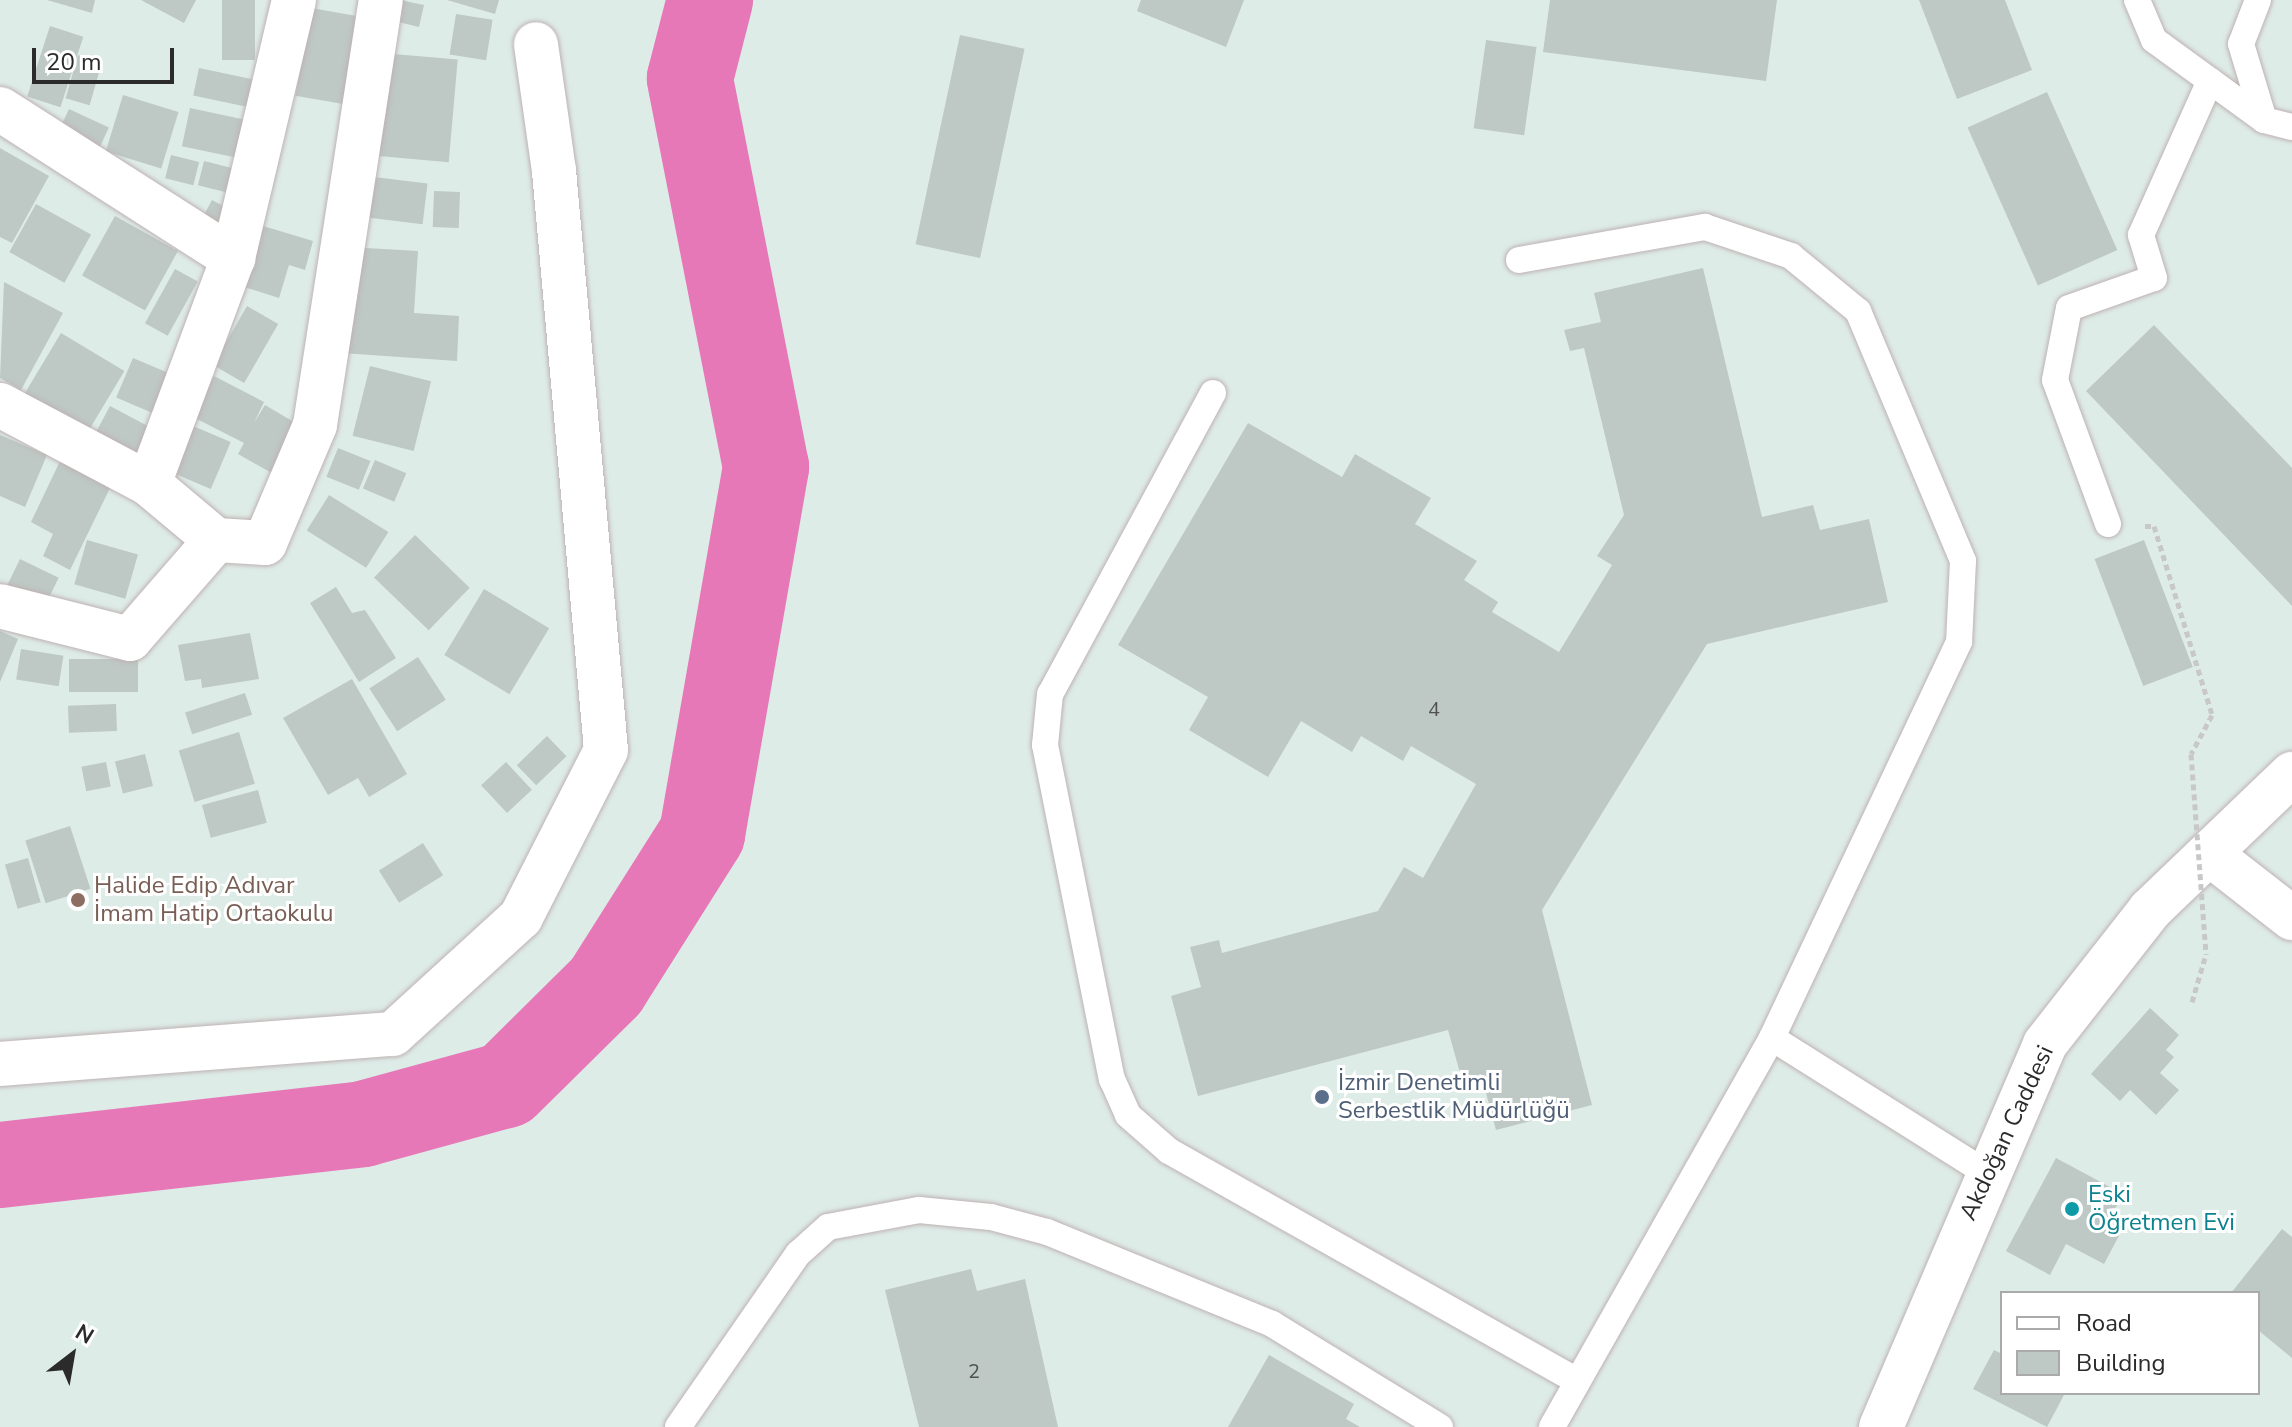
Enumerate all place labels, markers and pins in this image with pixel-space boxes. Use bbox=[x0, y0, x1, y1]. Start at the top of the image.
place label: Halide Edip Adıvar İmam Hatip Ortaokulu bbox=[94, 872, 333, 928]
marker: Halide Edip Adıvar İmam Hatip Ortaokulu bbox=[69, 891, 87, 909]
place label: İzmir Denetimli Serbestlik Müdürlüğü bbox=[1338, 1069, 1570, 1125]
marker: İzmir Denetimli Serbestlik Müdürlüğü bbox=[1313, 1088, 1331, 1106]
place label: Eski Öğretmen Evi bbox=[2088, 1181, 2235, 1237]
marker: Eski Öğretmen Evi bbox=[2063, 1200, 2081, 1218]

